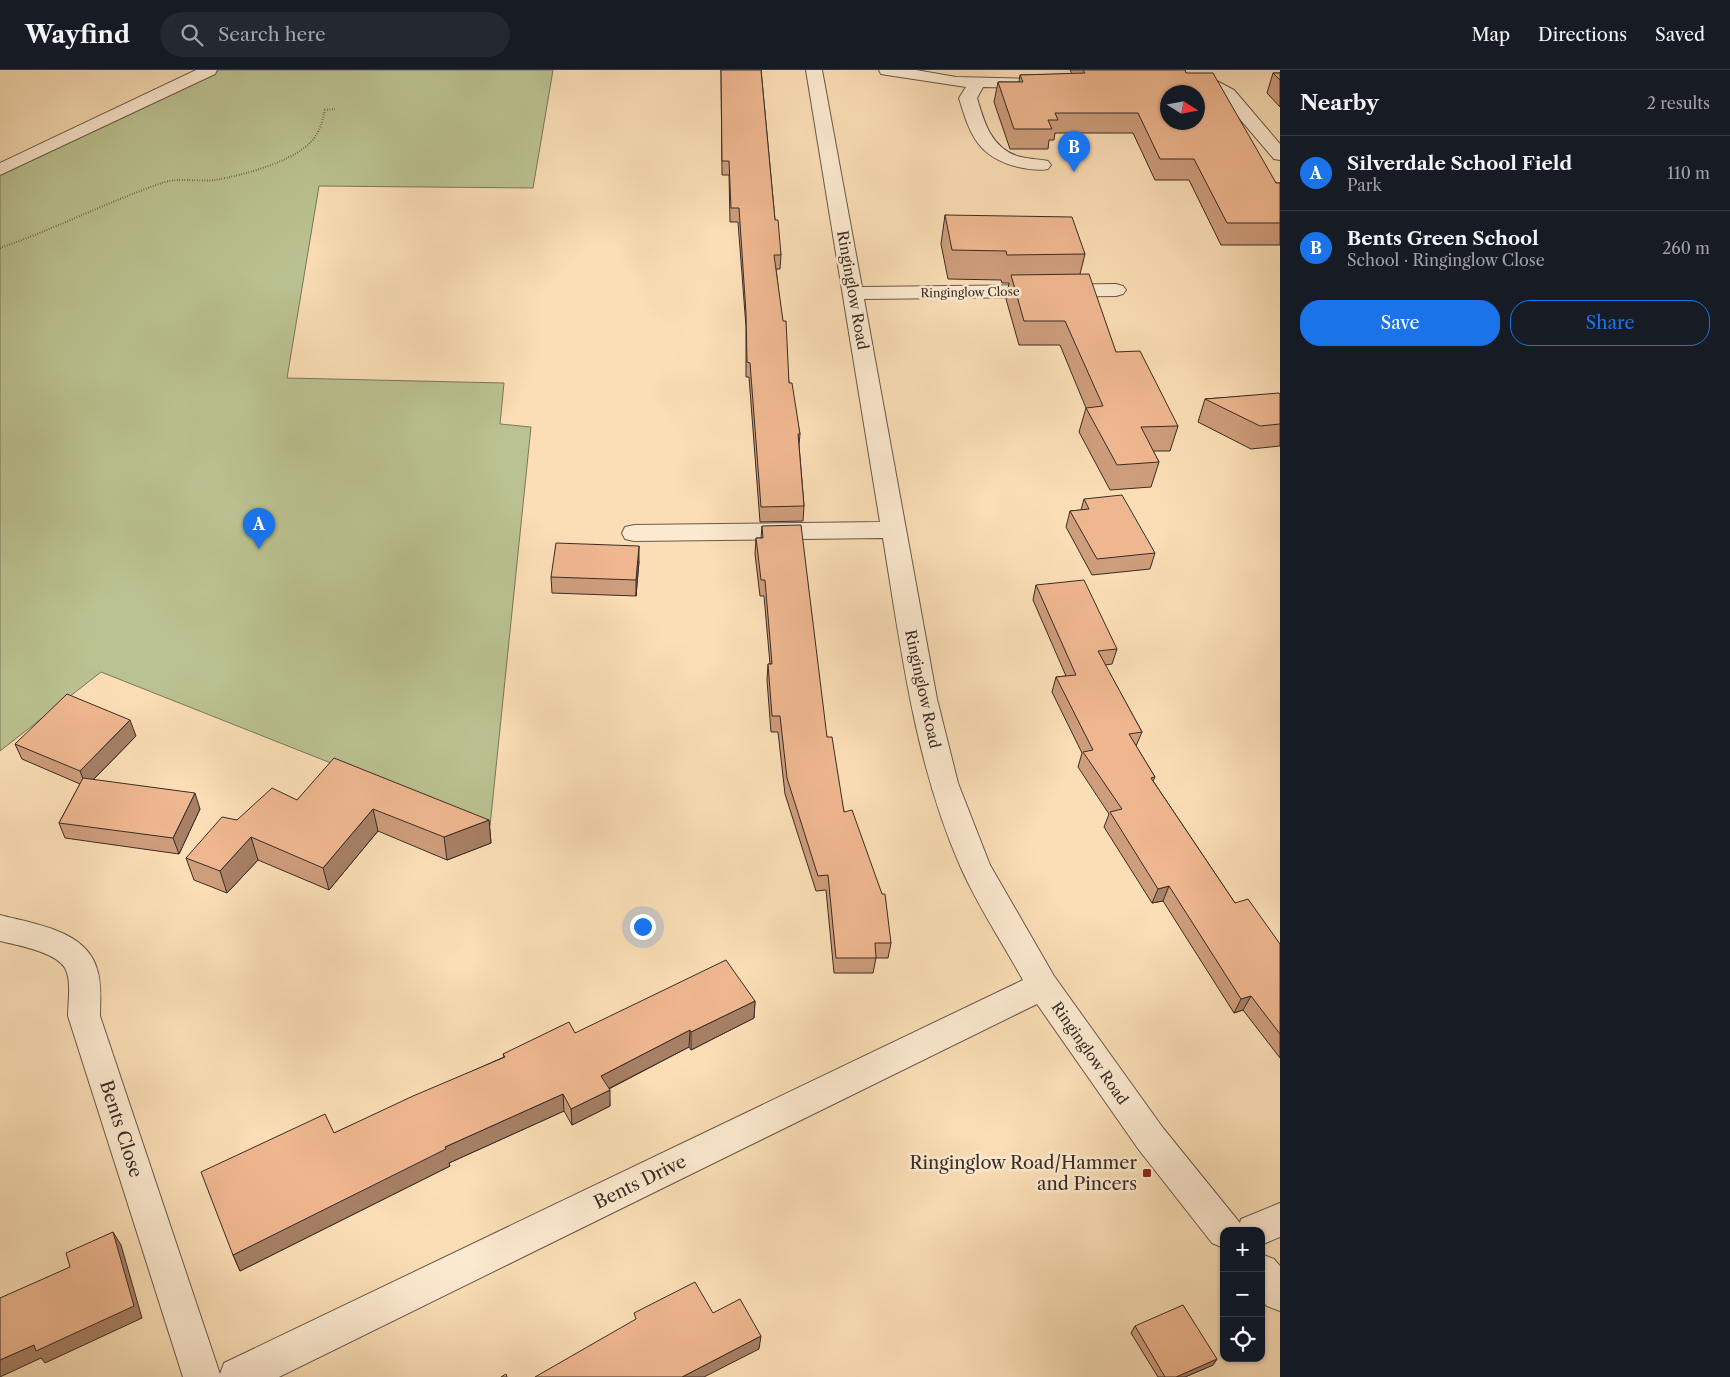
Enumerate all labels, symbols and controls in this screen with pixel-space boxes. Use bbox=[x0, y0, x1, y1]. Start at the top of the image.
search box bbox=[160, 12, 510, 57]
text: Wayfind bbox=[25, 20, 130, 49]
icon: search bbox=[178, 21, 206, 49]
text: Search here bbox=[218, 23, 326, 46]
text: Map bbox=[1471, 24, 1510, 46]
text: Directions bbox=[1538, 24, 1627, 46]
text: Saved bbox=[1655, 24, 1705, 46]
north arrow bbox=[1160, 85, 1205, 130]
text: Nearby bbox=[1300, 90, 1379, 115]
text: 2 results bbox=[1647, 93, 1710, 113]
pin: B bbox=[1058, 131, 1090, 172]
text: Silverdale School Field bbox=[1347, 152, 1572, 175]
text: A bbox=[1310, 163, 1322, 183]
text: 110 m bbox=[1667, 163, 1710, 183]
text: Park bbox=[1347, 175, 1382, 195]
text: Bents Green School bbox=[1347, 227, 1539, 250]
street label: Ringinglow Road bbox=[833, 229, 873, 351]
text: B bbox=[1310, 238, 1322, 258]
text: 260 m bbox=[1662, 238, 1710, 258]
text: School · Ringinglow Close bbox=[1347, 250, 1545, 270]
street label: Ringinglow Close bbox=[920, 284, 1020, 300]
button: Save bbox=[1300, 300, 1500, 346]
button: Share bbox=[1510, 300, 1710, 346]
pin: A bbox=[243, 508, 275, 549]
street label: Ringinglow Road bbox=[901, 628, 945, 750]
your location bbox=[630, 914, 656, 940]
street label: Ringinglow Road bbox=[1048, 998, 1132, 1108]
street label: Bents Close bbox=[95, 1078, 147, 1180]
street label: Bents Drive bbox=[590, 1150, 690, 1214]
place label: Ringinglow Road/Hammer and Pincers bbox=[909, 1152, 1137, 1195]
marker: Ringinglow Road/Hammer and Pincers bbox=[1141, 1167, 1153, 1179]
map controls bbox=[1220, 1227, 1265, 1362]
button: + bbox=[1220, 1227, 1265, 1272]
button: − bbox=[1220, 1272, 1265, 1317]
button: locate bbox=[1220, 1317, 1265, 1362]

